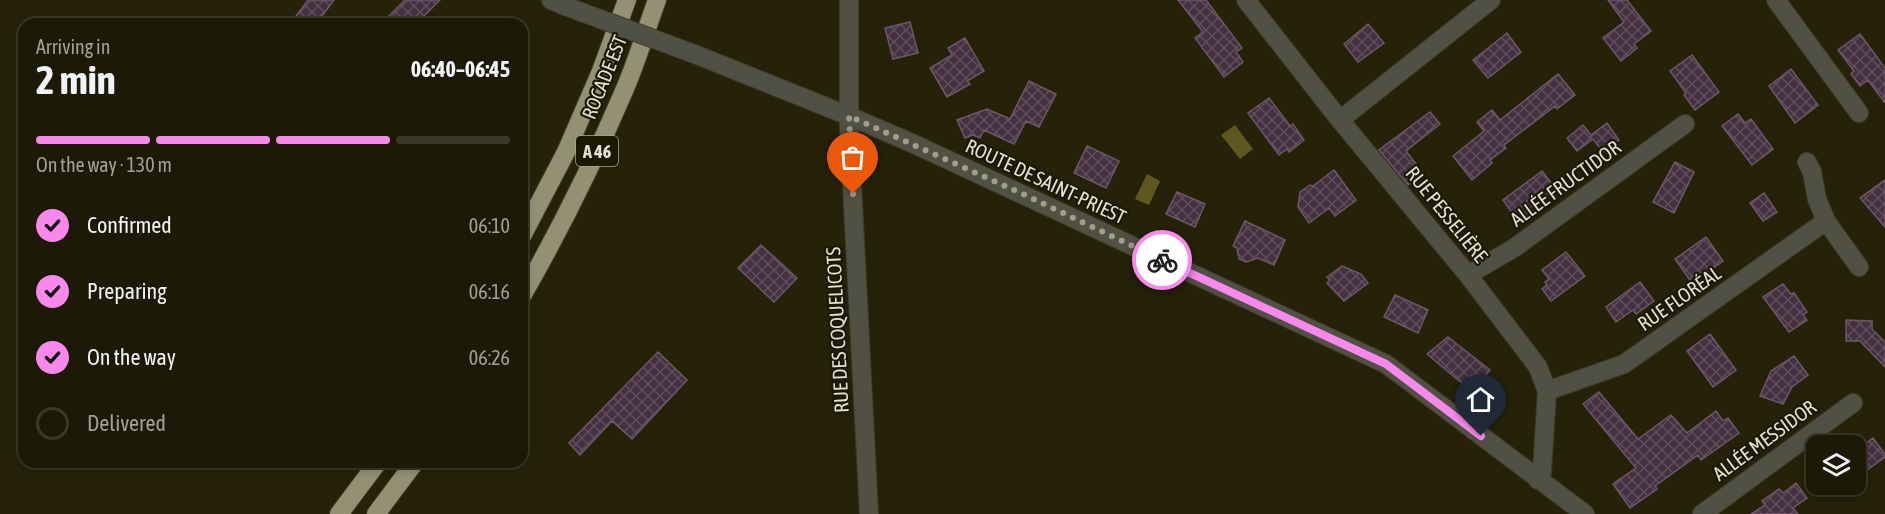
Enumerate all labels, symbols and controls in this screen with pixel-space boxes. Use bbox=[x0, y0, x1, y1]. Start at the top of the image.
street label: ROCADE EST bbox=[577, 31, 631, 122]
text: Arriving in bbox=[36, 35, 110, 58]
text: 06:40–06:45 bbox=[411, 56, 510, 82]
text: 2 min bbox=[36, 58, 116, 102]
pin bbox=[827, 132, 878, 194]
street label: ROUTE DE SAINT-PRIEST bbox=[962, 134, 1130, 228]
street label: ALLÉE FRUCTIDOR bbox=[1505, 135, 1625, 231]
road number: A 46 bbox=[576, 136, 618, 166]
icon: bag bbox=[836, 141, 869, 174]
text: On the way · 130 m bbox=[36, 153, 172, 176]
street label: RUE PESSELIÈRE bbox=[1401, 161, 1493, 267]
icon: check bbox=[36, 209, 69, 242]
text: Confirmed bbox=[87, 212, 172, 238]
text: 06:10 bbox=[469, 214, 510, 237]
courier bbox=[1132, 230, 1192, 290]
icon: bike bbox=[1146, 244, 1179, 277]
street label: RUE DES COQUELICOTS bbox=[821, 246, 853, 414]
street label: RUE FLORÉAL bbox=[1633, 261, 1725, 335]
icon: check bbox=[36, 275, 69, 308]
text: Preparing bbox=[87, 278, 167, 304]
text: 06:16 bbox=[469, 280, 510, 303]
icon: check bbox=[36, 341, 69, 374]
text: On the way bbox=[87, 344, 176, 370]
text: 06:26 bbox=[469, 346, 510, 369]
pin bbox=[1455, 374, 1506, 436]
icon: home bbox=[1464, 383, 1497, 416]
street label: ALLÉE MESSIDOR bbox=[1708, 395, 1820, 485]
text: Delivered bbox=[87, 410, 166, 436]
map controls bbox=[1806, 435, 1866, 495]
button: layers bbox=[1806, 435, 1866, 495]

